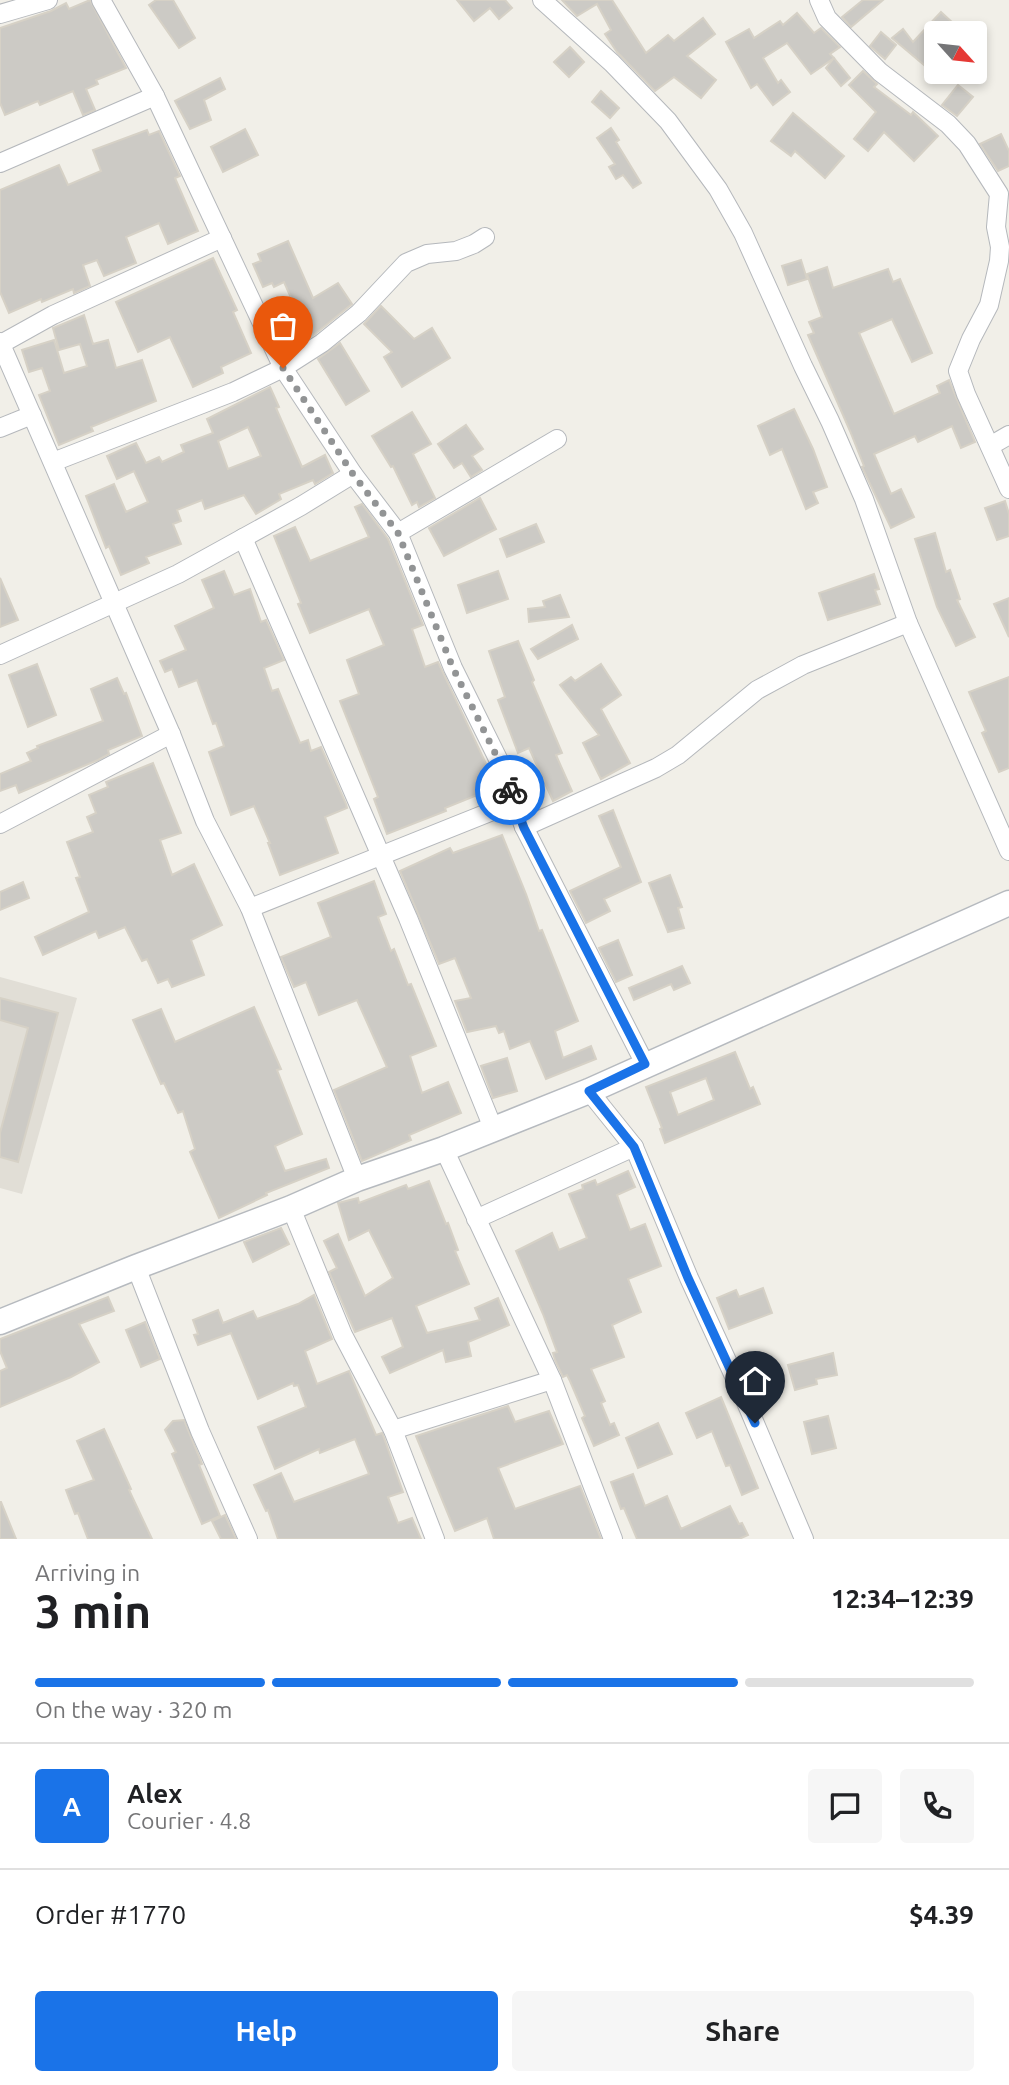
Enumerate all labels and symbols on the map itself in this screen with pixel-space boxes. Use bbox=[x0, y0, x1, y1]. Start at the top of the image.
north arrow bbox=[924, 21, 987, 84]
pin bbox=[253, 296, 313, 368]
courier bbox=[475, 755, 545, 825]
pin bbox=[725, 1351, 785, 1423]

